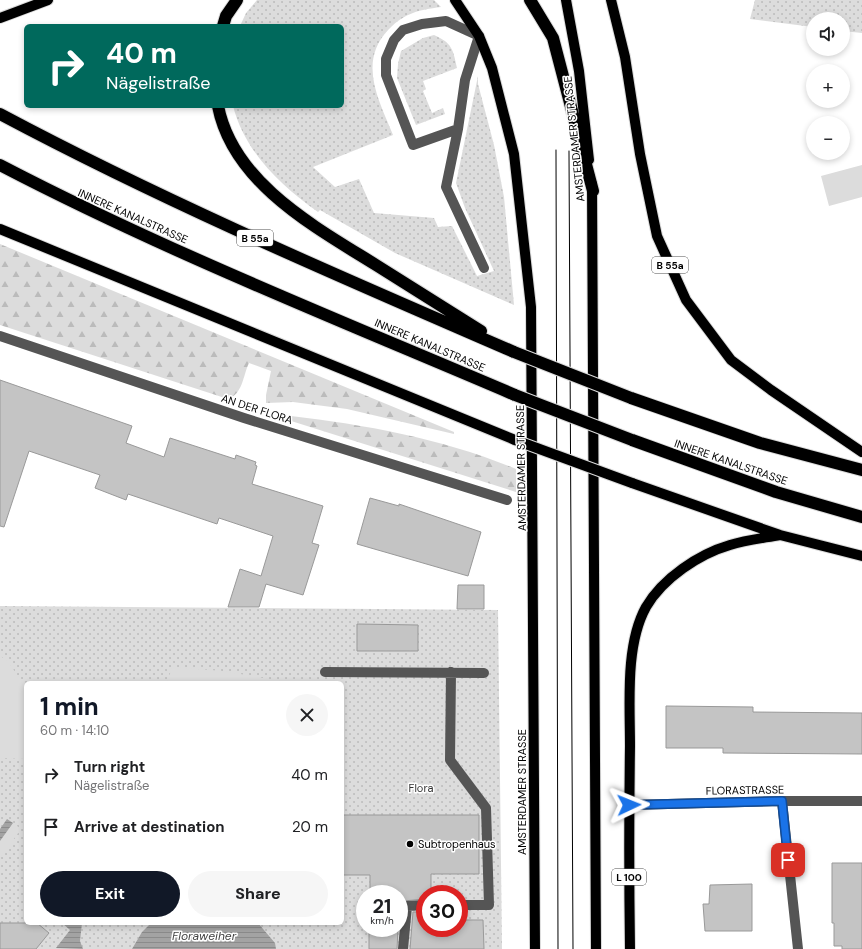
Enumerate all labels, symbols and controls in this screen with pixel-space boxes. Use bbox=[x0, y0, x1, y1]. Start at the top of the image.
map controls bbox=[806, 12, 850, 160]
button: sound bbox=[806, 12, 850, 56]
text: 40 m bbox=[106, 35, 177, 72]
icon: right bbox=[40, 40, 92, 92]
button: + bbox=[806, 64, 850, 108]
text: Nägelistraße bbox=[106, 71, 211, 95]
street label: AMSTERDAMER STRASSE bbox=[560, 76, 588, 202]
button: − bbox=[806, 116, 850, 160]
street label: INNERE KANALSTRASSE bbox=[76, 185, 190, 247]
road number: B 55a bbox=[237, 230, 273, 246]
road number: B 55a bbox=[652, 257, 688, 273]
street label: INNERE KANALSTRASSE bbox=[373, 315, 487, 375]
street label: AN DER FLORA bbox=[219, 391, 295, 427]
street label: AMSTERDAMER STRASSE bbox=[513, 405, 529, 531]
street label: INNERE KANALSTRASSE bbox=[672, 436, 790, 488]
text: 1 min bbox=[40, 691, 99, 722]
button: close bbox=[286, 694, 328, 736]
text: 60 m · 14:10 bbox=[40, 722, 109, 739]
street label: AMSTERDAMER STRASSE bbox=[515, 729, 529, 855]
text: Turn right bbox=[74, 757, 145, 777]
icon: right bbox=[40, 764, 62, 786]
text: 40 m bbox=[291, 765, 328, 785]
text: Nägelistraße bbox=[74, 777, 149, 794]
park label: Flora bbox=[409, 781, 433, 795]
street label: FLORASTRASSE bbox=[706, 782, 784, 798]
position arrow bbox=[608, 784, 650, 826]
icon: arrive bbox=[40, 816, 62, 838]
text: Arrive at destination bbox=[74, 817, 225, 837]
text: 20 m bbox=[292, 817, 328, 837]
place label: Subtropenhaus bbox=[418, 837, 496, 851]
marker: Subtropenhaus bbox=[405, 839, 415, 849]
pin bbox=[771, 843, 805, 877]
icon: arrive bbox=[777, 849, 799, 871]
road number: L 100 bbox=[612, 869, 646, 885]
button: Exit bbox=[40, 871, 180, 917]
button: Share bbox=[188, 871, 328, 917]
speed limit sign: 30 bbox=[416, 885, 468, 937]
text: 21 bbox=[373, 893, 391, 919]
text: km/h bbox=[370, 914, 394, 927]
water label: Floraweiher bbox=[172, 928, 237, 944]

